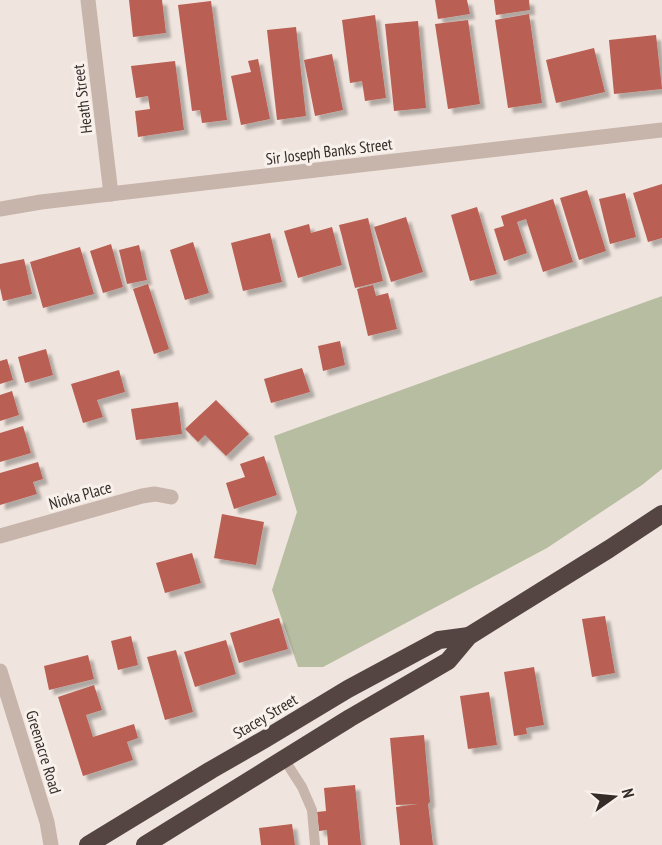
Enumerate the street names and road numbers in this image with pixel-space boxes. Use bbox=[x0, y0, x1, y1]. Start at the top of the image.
street label: Heath Street bbox=[68, 63, 96, 135]
street label: Sir Joseph Banks Street bbox=[265, 133, 394, 169]
street label: Nioka Place bbox=[46, 477, 114, 513]
street label: Stacey Street bbox=[229, 689, 301, 743]
street label: Greenacre Road bbox=[22, 708, 66, 796]

